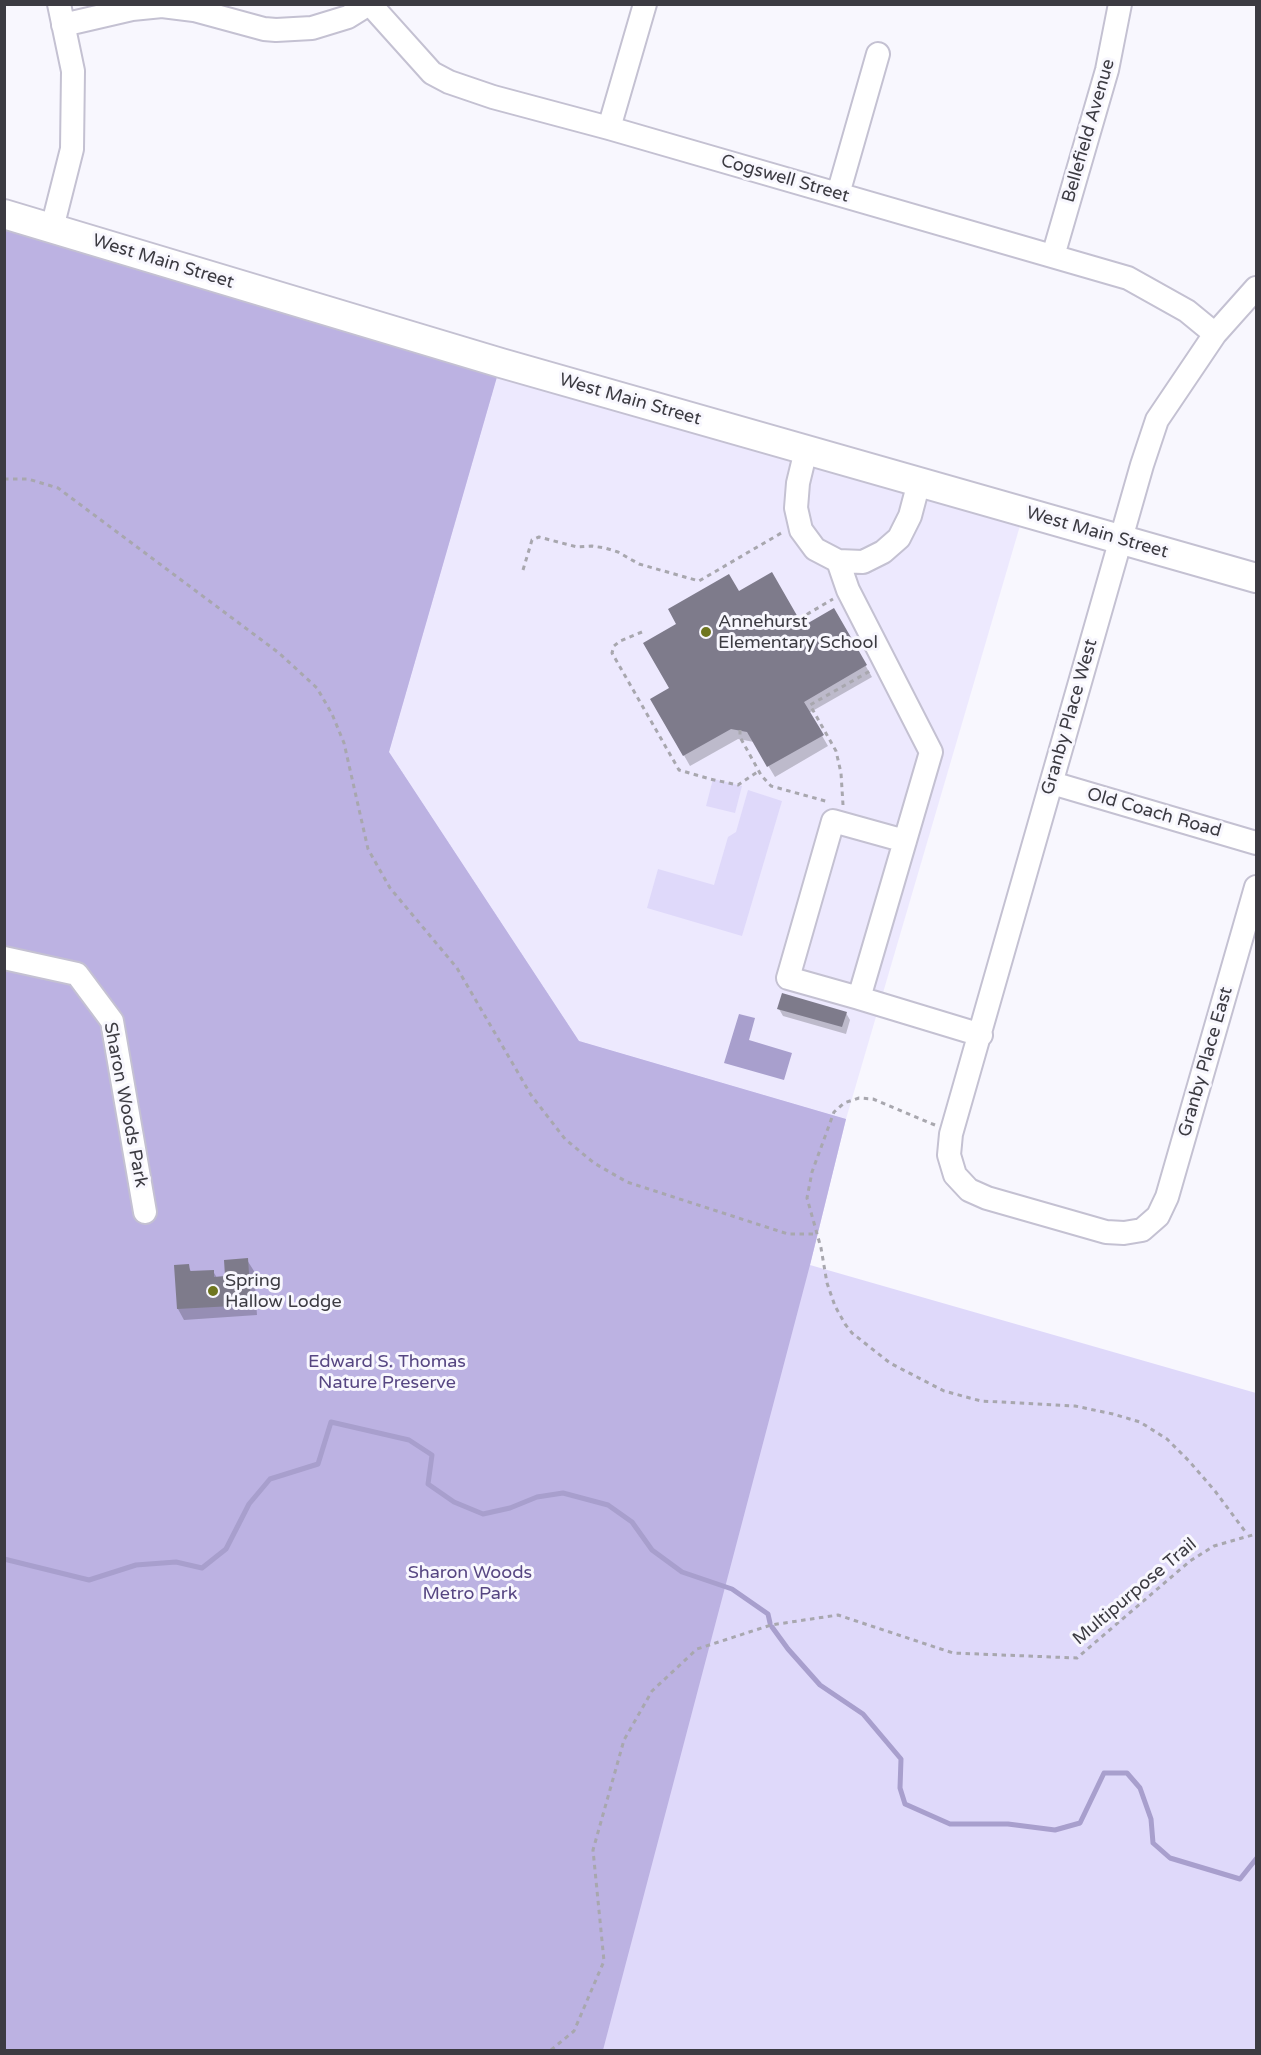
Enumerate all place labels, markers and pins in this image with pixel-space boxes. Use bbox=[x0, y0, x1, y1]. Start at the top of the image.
place label: Annehurst Elementary School bbox=[718, 611, 878, 654]
marker: Annehurst Elementary School bbox=[699, 625, 713, 639]
place label: Spring Hallow Lodge bbox=[225, 1270, 342, 1312]
marker: Spring Hallow Lodge bbox=[206, 1284, 220, 1298]

